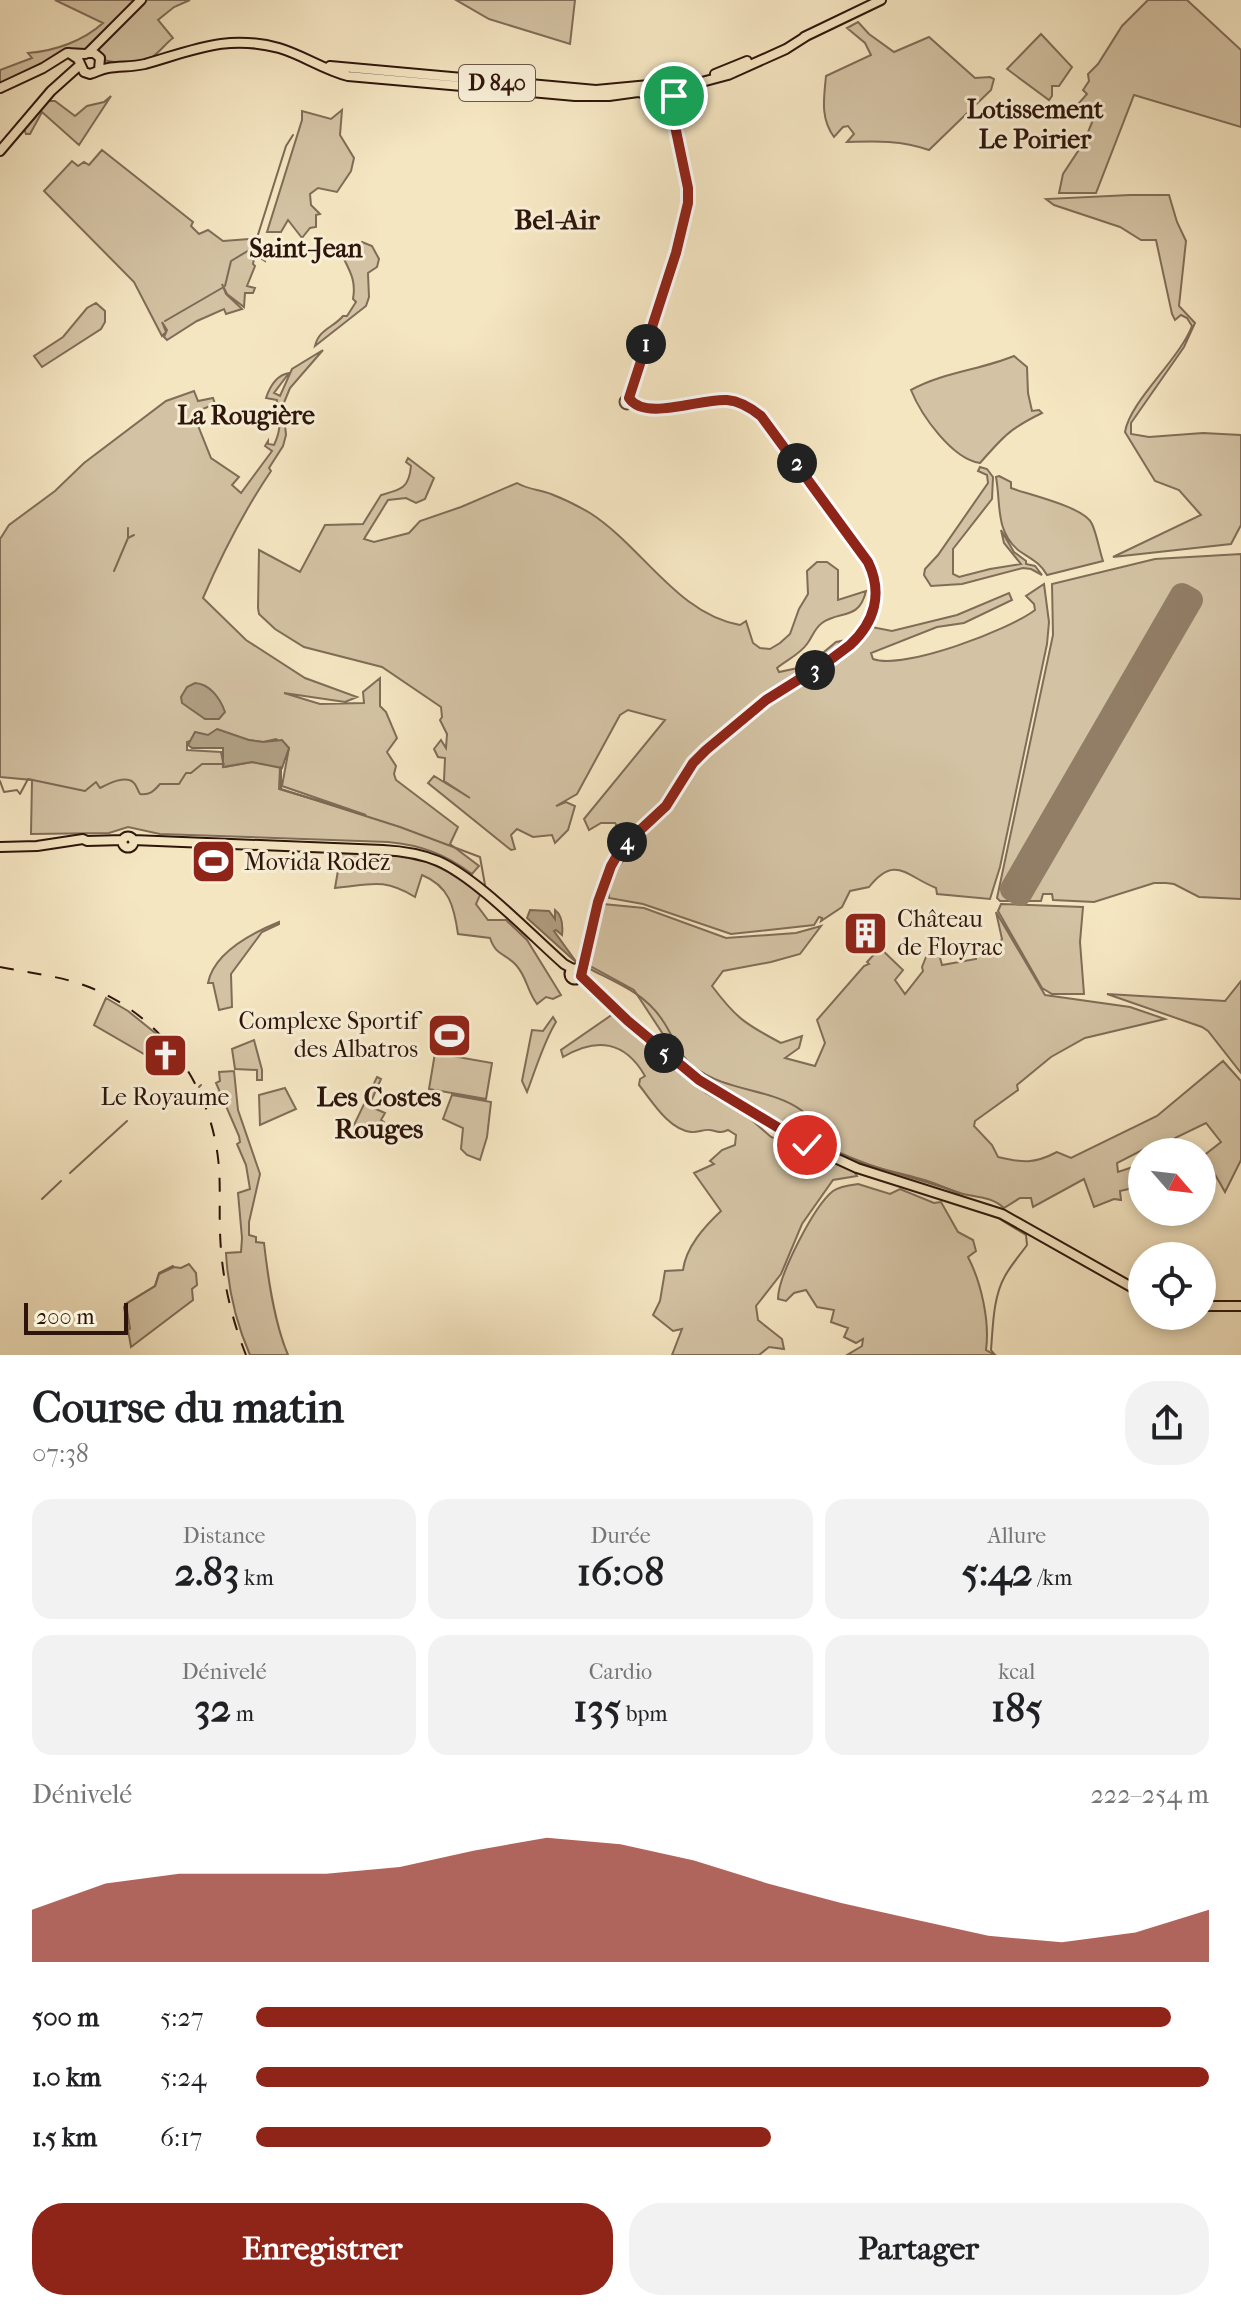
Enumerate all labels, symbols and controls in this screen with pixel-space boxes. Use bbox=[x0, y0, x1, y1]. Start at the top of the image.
pin bbox=[640, 62, 708, 130]
road number: D 840 bbox=[459, 65, 535, 101]
icon: arrive bbox=[652, 74, 696, 118]
district label: Lotissement Le Poirier bbox=[967, 94, 1104, 155]
district label: Bel-Air bbox=[514, 203, 601, 236]
district label: Saint-Jean bbox=[249, 233, 364, 264]
pin: 1 bbox=[626, 324, 666, 364]
text: 1 bbox=[642, 331, 650, 357]
district label: La Rougière bbox=[177, 400, 315, 431]
pin: 2 bbox=[777, 443, 817, 483]
text: 2 bbox=[791, 450, 803, 476]
pin: 3 bbox=[795, 650, 835, 690]
text: 3 bbox=[810, 657, 820, 683]
pin: 4 bbox=[607, 822, 647, 862]
text: 4 bbox=[621, 829, 634, 855]
sports icon: Movida Rodez bbox=[189, 838, 237, 886]
place label: Movida Rodez bbox=[244, 848, 391, 876]
place label: Château de Floyrac bbox=[897, 905, 1003, 961]
building icon: Château de Floyrac bbox=[842, 909, 890, 957]
place label: Complexe Sportif des Albatros bbox=[239, 1007, 423, 1063]
sports icon: Complexe Sportif des Albatros bbox=[425, 1011, 473, 1059]
church icon: Le Royaume bbox=[141, 1031, 189, 1079]
pin: 5 bbox=[644, 1033, 684, 1073]
text: 5 bbox=[659, 1040, 669, 1066]
district label: Les Costes Rouges bbox=[317, 1080, 441, 1145]
place label: Le Royaume bbox=[101, 1083, 230, 1111]
pin bbox=[773, 1111, 841, 1179]
icon: check bbox=[785, 1123, 829, 1167]
north arrow bbox=[1128, 1138, 1216, 1226]
map controls bbox=[1128, 1138, 1216, 1330]
button: locate bbox=[1128, 1242, 1216, 1330]
scale bar bbox=[24, 1299, 128, 1335]
text: 200 m bbox=[36, 1304, 95, 1330]
button: share bbox=[1125, 1381, 1209, 1465]
text: Course du matin bbox=[32, 1382, 344, 1433]
text: 07:38 bbox=[32, 1438, 89, 1469]
text: Distance bbox=[183, 1523, 266, 1549]
text: Durée bbox=[590, 1523, 651, 1549]
text: Allure bbox=[987, 1523, 1046, 1549]
text: 2.83 bbox=[175, 1549, 239, 1595]
text: 16:08 bbox=[577, 1549, 664, 1595]
text: 5:42 bbox=[961, 1549, 1033, 1595]
text: km bbox=[239, 1565, 274, 1591]
text: /km bbox=[1033, 1565, 1072, 1591]
text: Dénivelé bbox=[182, 1659, 267, 1685]
text: Cardio bbox=[589, 1659, 652, 1685]
text: kcal bbox=[998, 1659, 1035, 1685]
text: 32 bbox=[194, 1685, 231, 1731]
text: 135 bbox=[573, 1685, 621, 1731]
text: 185 bbox=[991, 1685, 1043, 1731]
text: m bbox=[231, 1701, 254, 1727]
text: bpm bbox=[621, 1701, 668, 1727]
text: Dénivelé bbox=[32, 1779, 132, 1810]
text: 222–254 m bbox=[1090, 1779, 1209, 1810]
text: 500 m bbox=[32, 2002, 99, 2033]
text: 5:27 bbox=[160, 2002, 203, 2033]
text: 1.0 km bbox=[32, 2062, 101, 2093]
text: 5:24 bbox=[160, 2062, 206, 2093]
text: 1.5 km bbox=[32, 2122, 97, 2153]
text: 6:17 bbox=[160, 2122, 202, 2153]
button: Enregistrer bbox=[32, 2203, 613, 2295]
button: Partager bbox=[629, 2203, 1209, 2295]

